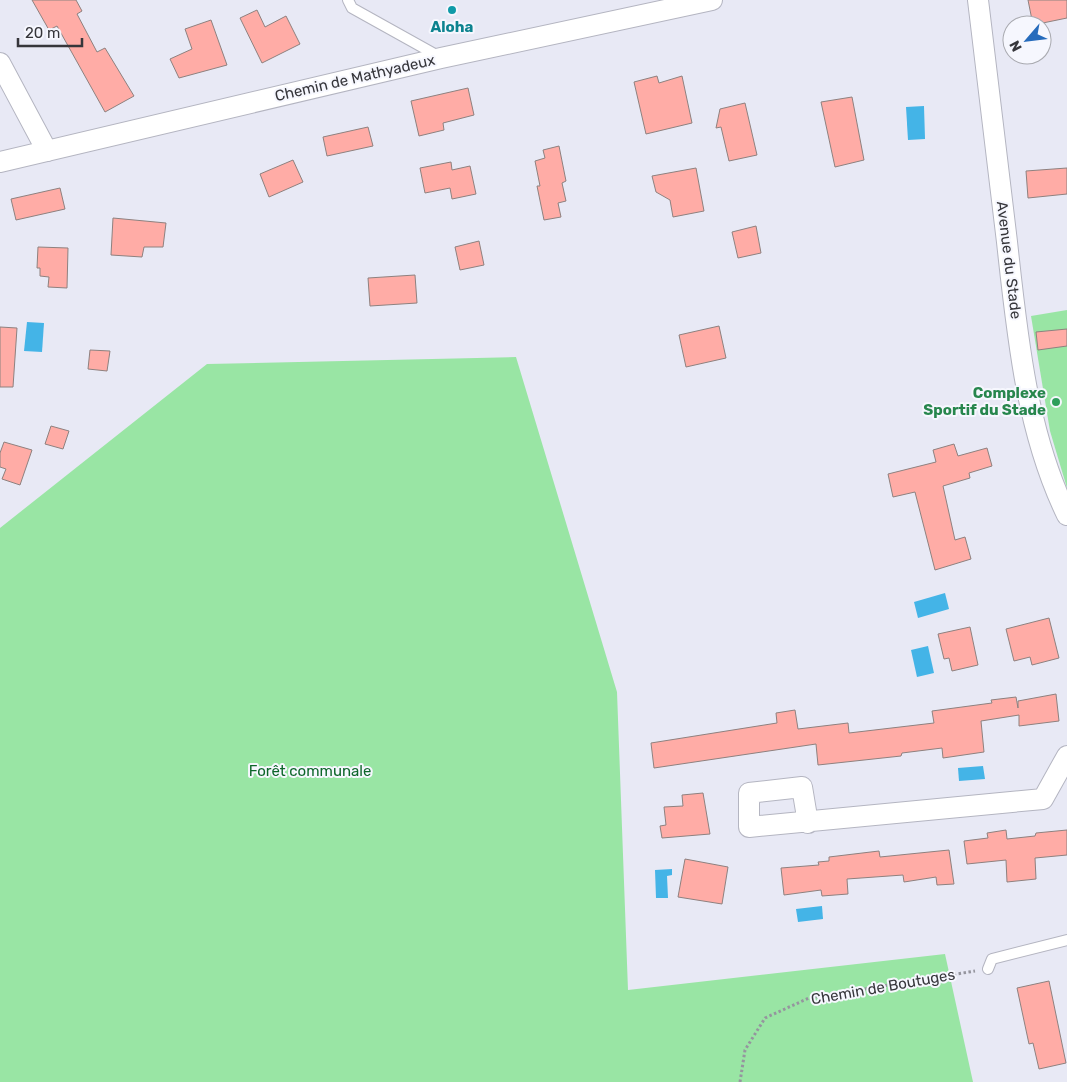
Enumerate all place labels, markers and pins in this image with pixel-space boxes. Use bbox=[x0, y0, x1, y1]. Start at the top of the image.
marker: Aloha bbox=[446, 4, 458, 16]
place label: Aloha bbox=[431, 18, 474, 36]
place label: Complexe Sportif du Stade bbox=[923, 384, 1046, 419]
marker: Complexe Sportif du Stade bbox=[1050, 396, 1062, 408]

